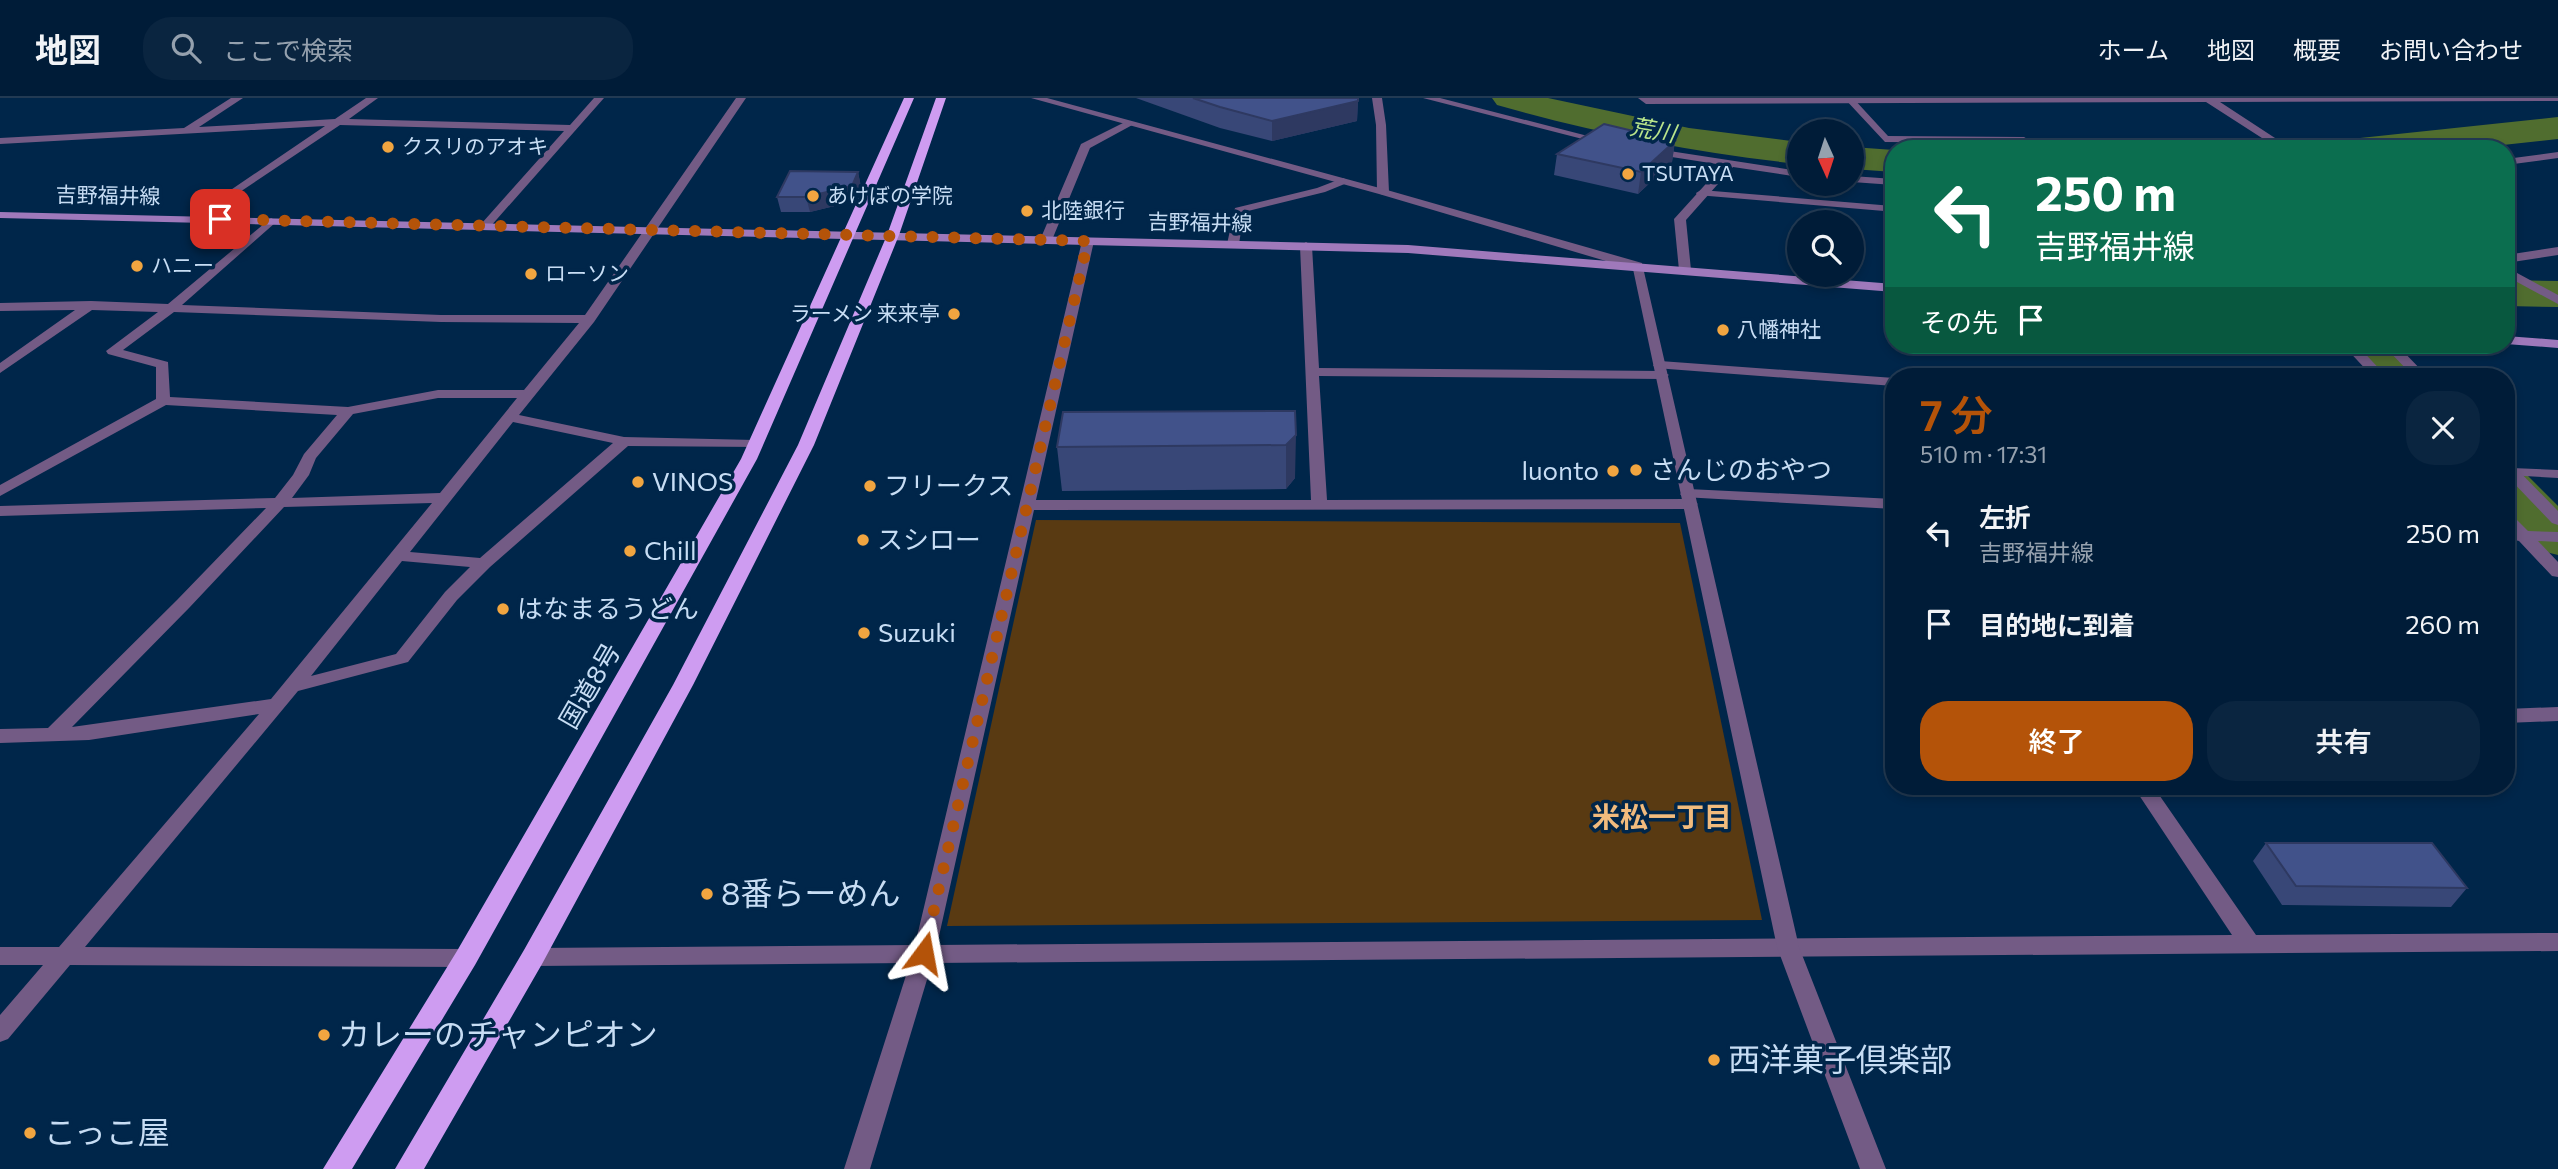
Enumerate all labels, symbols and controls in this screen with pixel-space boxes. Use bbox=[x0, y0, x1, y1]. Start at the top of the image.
search box bbox=[143, 17, 633, 80]
text: 地図 bbox=[35, 28, 101, 69]
icon: search bbox=[167, 29, 205, 67]
text: ここで検索 bbox=[223, 34, 353, 65]
text: ホーム bbox=[2098, 35, 2169, 64]
text: 地図 bbox=[2207, 35, 2255, 64]
text: 概要 bbox=[2293, 35, 2341, 64]
text: お問い合わせ bbox=[2379, 35, 2523, 64]
water label: 荒川 bbox=[1628, 111, 1681, 147]
north arrow bbox=[1787, 119, 1864, 196]
map controls bbox=[1787, 119, 1864, 287]
place label: クスリのアオキ bbox=[402, 133, 548, 158]
marker: クスリのアオキ bbox=[380, 139, 396, 155]
place label: TSUTAYA bbox=[1642, 160, 1734, 185]
text: 250 m bbox=[2035, 161, 2176, 221]
marker: TSUTAYA bbox=[1620, 166, 1636, 182]
icon: left bbox=[1920, 168, 2011, 259]
street label: 吉野福井線 bbox=[55, 181, 161, 208]
place label: あけぼの学院 bbox=[827, 182, 953, 207]
marker: あけぼの学院 bbox=[805, 188, 821, 204]
pin bbox=[190, 189, 250, 249]
place label: 北陸銀行 bbox=[1041, 197, 1125, 222]
icon: arrive bbox=[201, 200, 239, 238]
marker: 北陸銀行 bbox=[1019, 203, 1035, 219]
street label: 吉野福井線 bbox=[1147, 208, 1253, 235]
button: search bbox=[1787, 210, 1864, 287]
text: 吉野福井線 bbox=[2035, 225, 2195, 265]
place label: ハニー bbox=[151, 252, 214, 277]
marker: ハニー bbox=[129, 258, 145, 274]
place label: ローソン bbox=[545, 260, 629, 285]
marker: ローソン bbox=[523, 266, 539, 282]
place label: ラーメン 来来亭 bbox=[790, 300, 940, 325]
icon: arrive bbox=[2012, 301, 2050, 339]
marker: ラーメン 来来亭 bbox=[946, 306, 962, 322]
text: その先 bbox=[1920, 306, 1998, 337]
place label: 八幡神社 bbox=[1737, 316, 1821, 341]
marker: 八幡神社 bbox=[1715, 322, 1731, 338]
text: 7 分 bbox=[1920, 388, 1993, 440]
button: close bbox=[2406, 391, 2480, 465]
text: 510 m · 17:31 bbox=[1920, 440, 2047, 468]
place label: さんじのおやつ bbox=[1650, 453, 1832, 484]
place label: luonto bbox=[1521, 454, 1599, 485]
marker: さんじのおやつ bbox=[1628, 462, 1644, 478]
marker: luonto bbox=[1605, 463, 1621, 479]
place label: VINOS bbox=[652, 465, 733, 496]
place label: フリークス bbox=[884, 469, 1013, 500]
marker: VINOS bbox=[630, 474, 646, 490]
marker: フリークス bbox=[862, 478, 878, 494]
text: 左折 bbox=[1979, 501, 2031, 532]
icon: left bbox=[1920, 514, 1958, 552]
text: 250 m bbox=[2406, 517, 2480, 548]
place label: スシロー bbox=[877, 523, 981, 554]
marker: スシロー bbox=[855, 532, 871, 548]
place label: Chill bbox=[644, 534, 697, 565]
text: 吉野福井線 bbox=[1979, 538, 2094, 566]
marker: Chill bbox=[622, 543, 638, 559]
place label: はなまるうどん bbox=[517, 592, 699, 623]
marker: はなまるうどん bbox=[495, 601, 511, 617]
icon: arrive bbox=[1920, 605, 1958, 643]
text: 260 m bbox=[2405, 608, 2480, 639]
text: 目的地に到着 bbox=[1979, 609, 2135, 640]
place label: Suzuki bbox=[878, 616, 956, 647]
marker: Suzuki bbox=[856, 625, 872, 641]
street label: 国道8号 bbox=[552, 637, 626, 734]
button: 終了 bbox=[1920, 701, 2193, 781]
button: 共有 bbox=[2207, 701, 2480, 781]
district label: 米松一丁目 bbox=[1592, 799, 1732, 833]
place label: 8番らーめん bbox=[721, 872, 900, 912]
marker: 8番らーめん bbox=[699, 886, 715, 902]
position arrow bbox=[887, 916, 961, 990]
place label: カレーのチャンピオン bbox=[338, 1013, 658, 1053]
marker: カレーのチャンピオン bbox=[316, 1027, 332, 1043]
place label: 西洋菓子倶楽部 bbox=[1728, 1038, 1952, 1078]
marker: 西洋菓子倶楽部 bbox=[1706, 1052, 1722, 1068]
place label: こっこ屋 bbox=[44, 1111, 170, 1151]
marker: こっこ屋 bbox=[22, 1125, 38, 1141]

